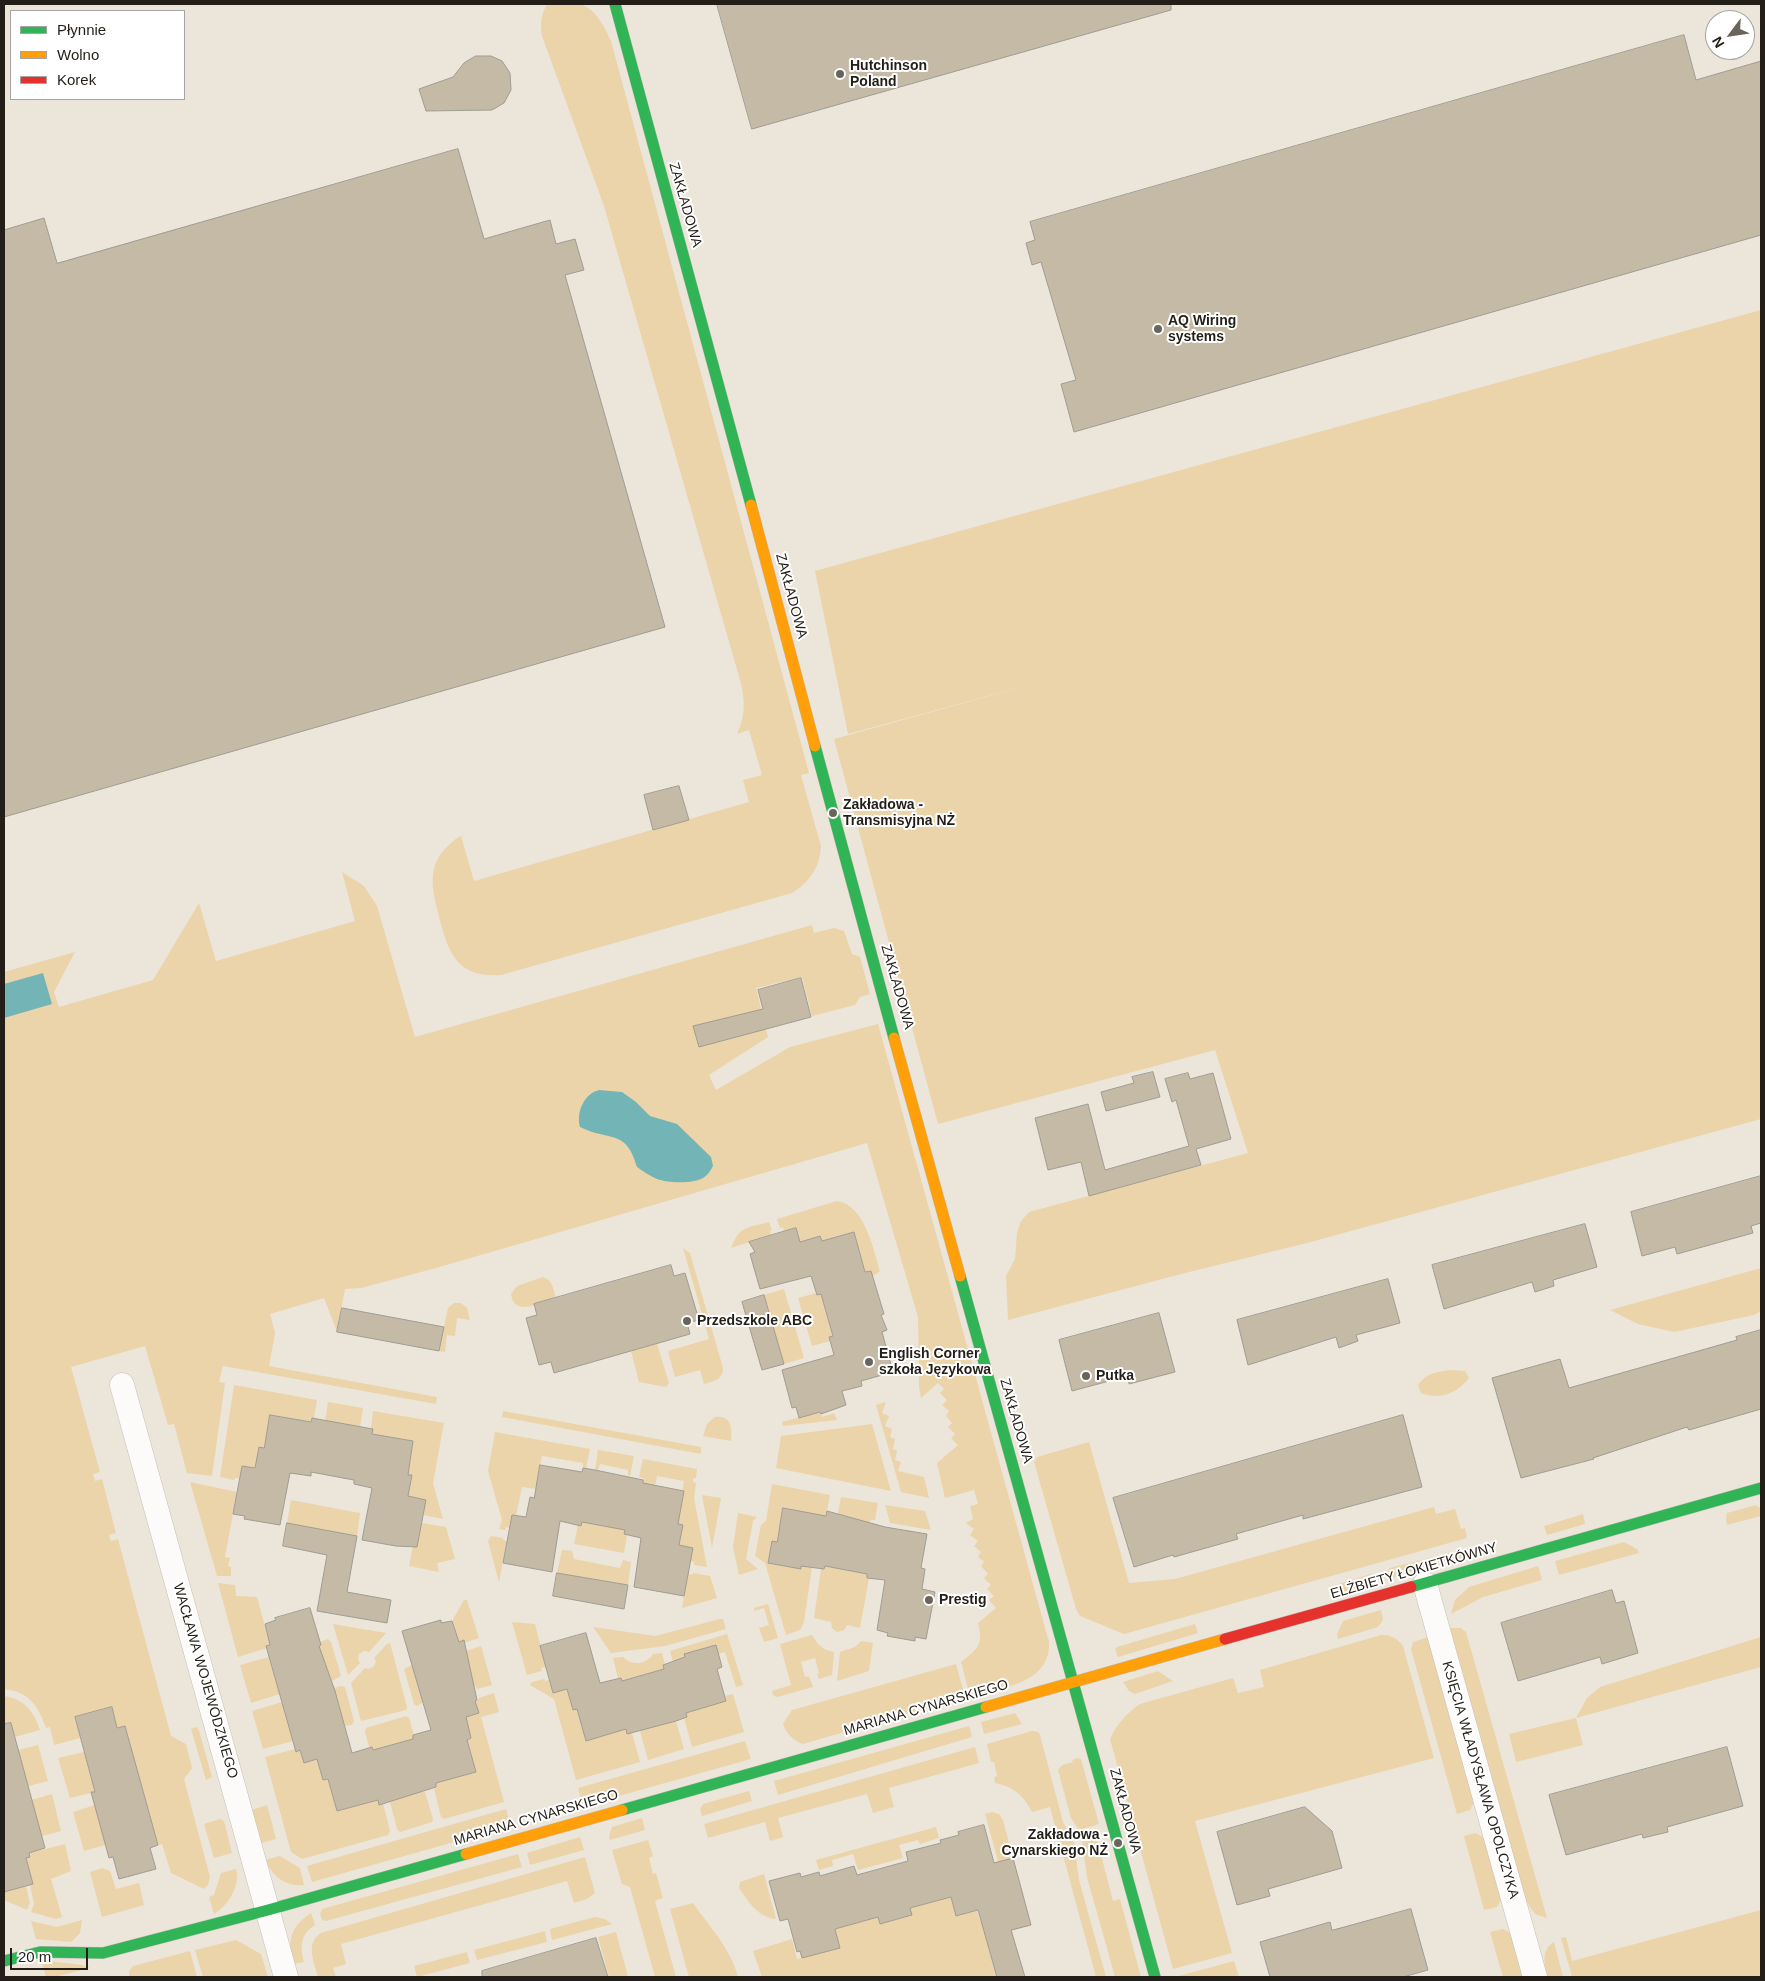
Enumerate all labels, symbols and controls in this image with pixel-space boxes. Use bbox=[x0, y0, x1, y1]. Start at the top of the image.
legend bbox=[10, 10, 185, 100]
north arrow bbox=[1705, 10, 1755, 60]
text: Płynnie bbox=[57, 21, 106, 38]
text: N bbox=[1709, 34, 1727, 51]
text: Wolno bbox=[57, 46, 99, 63]
place label: Hutchinson Poland bbox=[850, 58, 927, 90]
marker: Hutchinson Poland bbox=[834, 68, 846, 80]
text: Korek bbox=[57, 71, 96, 88]
street label: ZAKŁADOWA bbox=[665, 161, 705, 249]
place label: AQ Wiring systems bbox=[1168, 313, 1236, 346]
marker: AQ Wiring systems bbox=[1152, 323, 1164, 335]
street label: ZAKŁADOWA bbox=[772, 552, 810, 640]
place label: Zakładowa - Transmisyjna NŻ bbox=[843, 797, 955, 830]
marker: Zakładowa - Transmisyjna NŻ bbox=[827, 807, 839, 819]
street label: ZAKŁADOWA bbox=[877, 943, 917, 1031]
place label: Przedszkole ABC bbox=[697, 1313, 812, 1329]
marker: Przedszkole ABC bbox=[681, 1315, 693, 1327]
place label: English Corner szkoła Językowa bbox=[879, 1346, 991, 1378]
marker: English Corner szkoła Językowa bbox=[863, 1356, 875, 1368]
place label: Putka bbox=[1096, 1368, 1134, 1384]
marker: Putka bbox=[1080, 1370, 1092, 1382]
street label: ZAKŁADOWA bbox=[996, 1377, 1036, 1465]
street label: ELŻBIETY ŁOKIETKÓWNY bbox=[1329, 1539, 1499, 1603]
street label: WACŁAWA WOJEWÓDZKIEGO bbox=[169, 1581, 241, 1781]
place label: Prestig bbox=[939, 1592, 986, 1608]
marker: Prestig bbox=[923, 1594, 935, 1606]
street label: KSIĘCIA WŁADYSŁAWA OPOLCZYKA bbox=[1438, 1659, 1522, 1901]
street label: MARIANA CYNARSKIEGO bbox=[842, 1676, 1010, 1740]
street label: ZAKŁADOWA bbox=[1106, 1767, 1144, 1855]
street label: MARIANA CYNARSKIEGO bbox=[452, 1786, 620, 1850]
place label: Zakładowa - Cynarskiego NŻ bbox=[1001, 1827, 1108, 1860]
marker: Zakładowa - Cynarskiego NŻ bbox=[1112, 1837, 1124, 1849]
scale bar bbox=[12, 1938, 90, 1970]
text: 20 m bbox=[18, 1948, 51, 1965]

